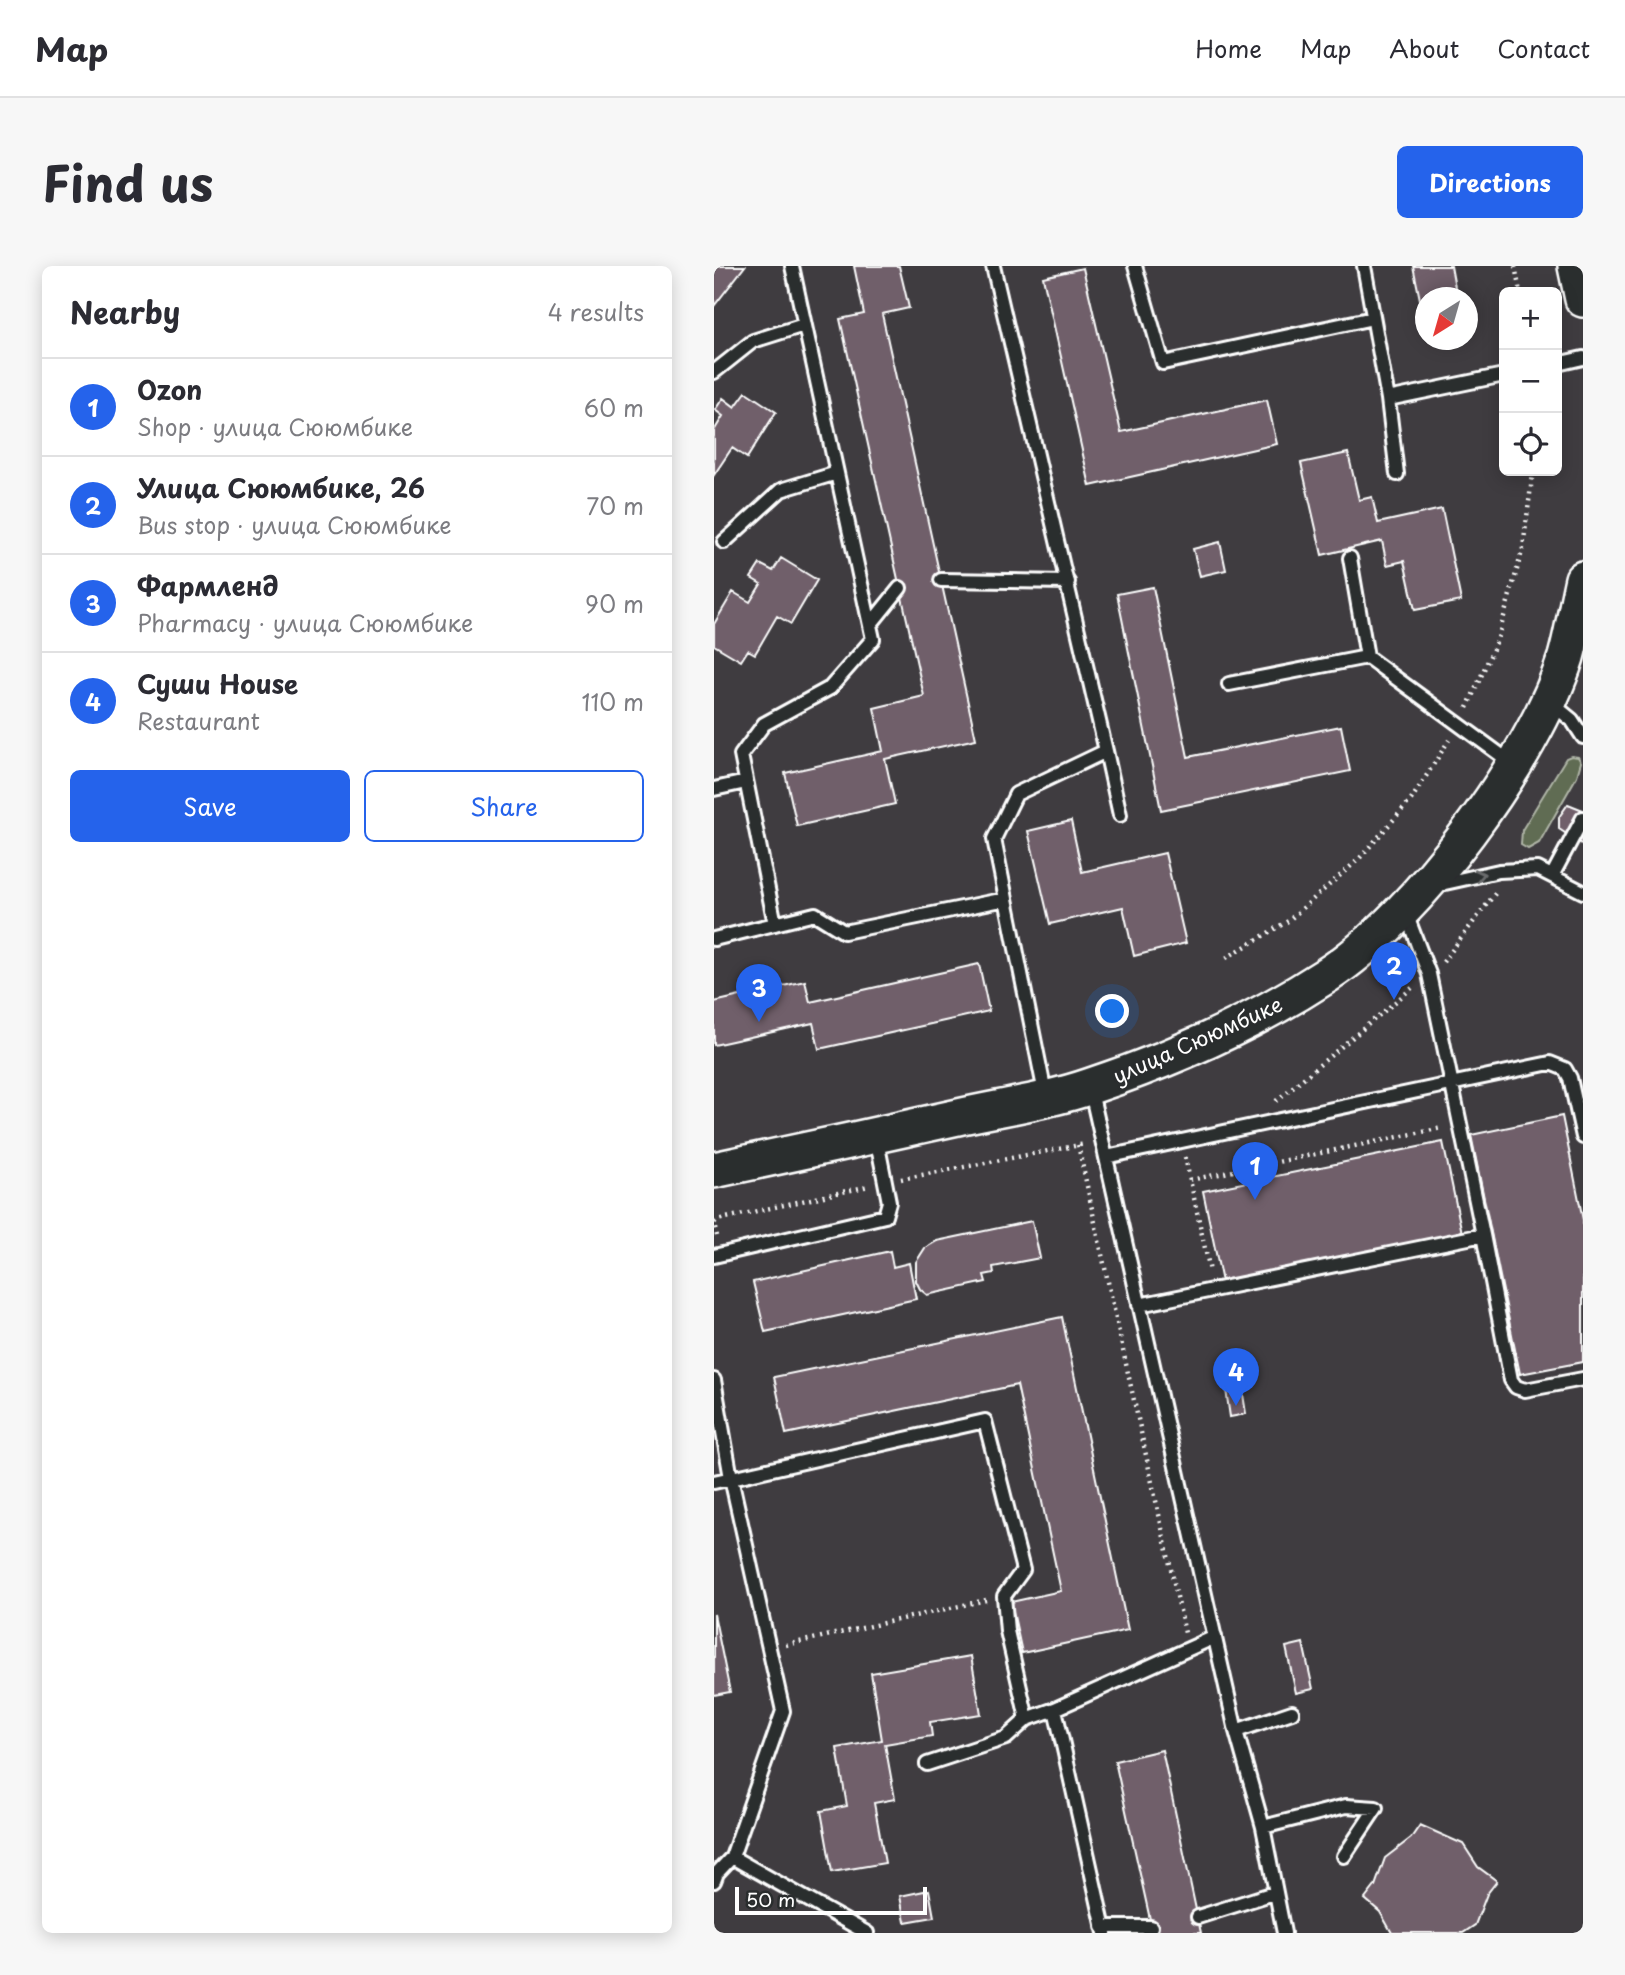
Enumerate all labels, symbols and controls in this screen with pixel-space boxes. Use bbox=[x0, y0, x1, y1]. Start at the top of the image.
text: Map bbox=[35, 23, 108, 73]
text: Home bbox=[1195, 30, 1262, 66]
text: Map bbox=[1300, 30, 1351, 66]
text: About bbox=[1389, 30, 1459, 66]
text: Contact bbox=[1497, 30, 1590, 66]
text: Find us bbox=[42, 145, 213, 219]
button: Directions bbox=[1397, 146, 1583, 218]
north arrow bbox=[1415, 287, 1478, 350]
map controls bbox=[1499, 287, 1562, 476]
button: + bbox=[1499, 287, 1562, 350]
text: Nearby bbox=[70, 289, 180, 334]
text: 4 results bbox=[548, 294, 644, 329]
button: − bbox=[1499, 350, 1562, 413]
text: Ozon bbox=[137, 370, 202, 409]
text: 1 bbox=[88, 390, 99, 425]
text: 60 m bbox=[584, 390, 644, 425]
text: Shop · улица Сююмбике bbox=[137, 409, 413, 444]
button: locate bbox=[1499, 413, 1562, 476]
text: Улица Сююмбике, 26 bbox=[137, 468, 425, 507]
text: 2 bbox=[85, 488, 101, 523]
text: 70 m bbox=[586, 488, 644, 523]
text: Bus stop · улица Сююмбике bbox=[137, 507, 452, 542]
text: Фармленд bbox=[137, 566, 278, 605]
text: 3 bbox=[85, 586, 101, 621]
text: 90 m bbox=[585, 586, 644, 621]
text: Pharmacy · улица Сююмбике bbox=[137, 605, 473, 640]
text: Суши House bbox=[137, 664, 298, 703]
text: 4 bbox=[85, 684, 101, 719]
text: 110 m bbox=[582, 684, 644, 719]
text: Restaurant bbox=[137, 703, 260, 738]
button: Save bbox=[70, 770, 350, 842]
button: Share bbox=[364, 770, 644, 842]
one-way arrow bbox=[1474, 869, 1486, 884]
pin: 2 bbox=[1371, 942, 1417, 1000]
pin: 3 bbox=[736, 964, 782, 1022]
street label: улица Сююмбике bbox=[1107, 987, 1287, 1091]
your location bbox=[1095, 994, 1129, 1028]
pin: 1 bbox=[1232, 1142, 1278, 1200]
pin: 4 bbox=[1213, 1348, 1259, 1406]
scale bar bbox=[735, 1884, 928, 1916]
text: 50 m bbox=[746, 1885, 795, 1913]

